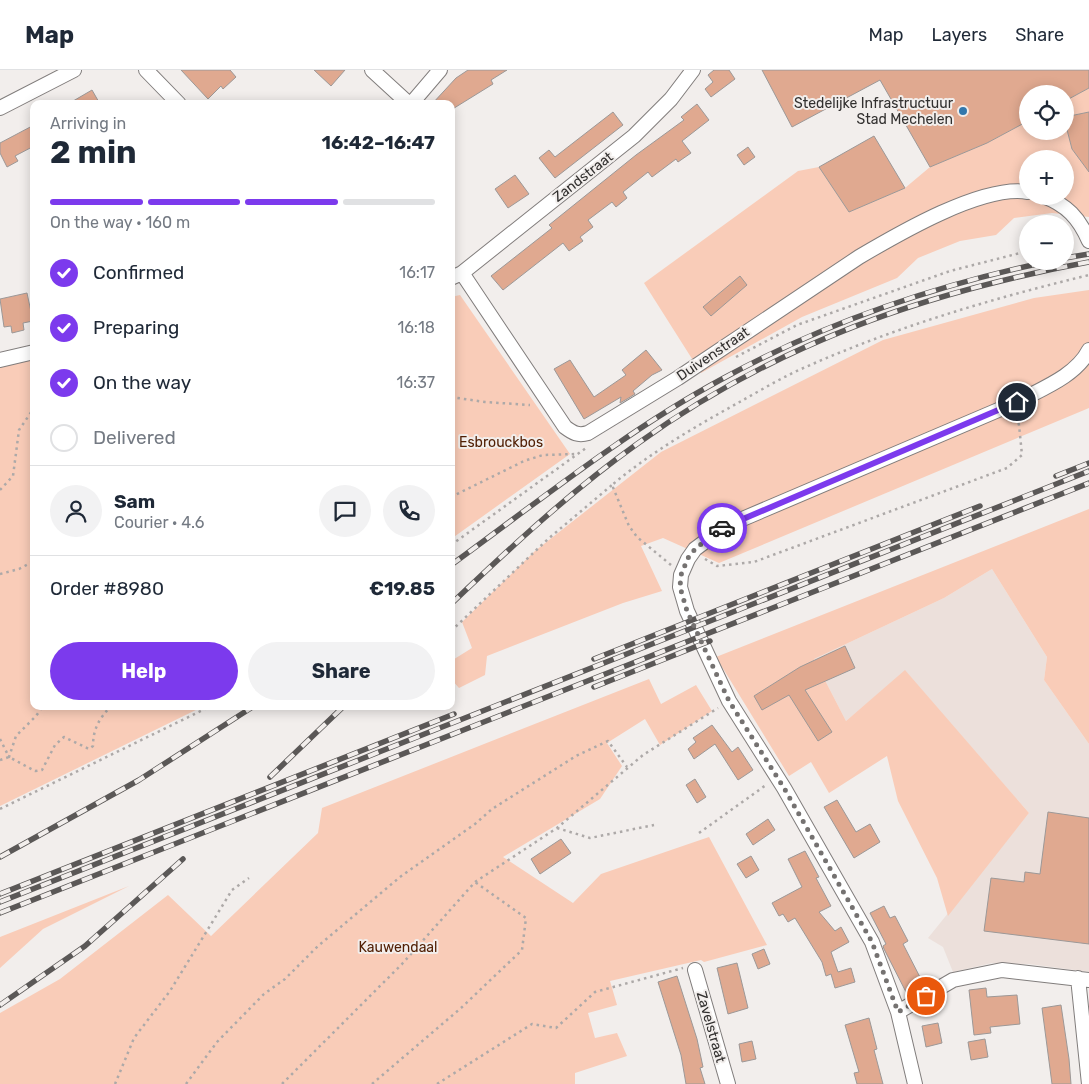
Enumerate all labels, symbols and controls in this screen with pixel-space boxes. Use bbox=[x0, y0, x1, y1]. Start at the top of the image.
text: Map bbox=[25, 21, 74, 49]
text: Map bbox=[869, 24, 904, 46]
text: Layers bbox=[932, 24, 987, 46]
text: Share bbox=[1015, 24, 1064, 46]
map controls bbox=[1019, 85, 1074, 270]
button: locate bbox=[1019, 85, 1074, 140]
place label: Stedelijke Infrastructuur Stad Mechelen bbox=[794, 95, 954, 128]
marker: Stedelijke Infrastructuur Stad Mechelen bbox=[957, 105, 969, 117]
text: Arriving in bbox=[50, 114, 126, 133]
text: 16:42–16:47 bbox=[321, 131, 435, 154]
text: 2 min bbox=[50, 133, 137, 171]
street label: Zandstraat bbox=[550, 148, 617, 206]
button: + bbox=[1019, 150, 1074, 205]
text: On the way · 160 m bbox=[50, 213, 190, 232]
button: − bbox=[1019, 215, 1074, 270]
icon: check bbox=[50, 259, 78, 287]
text: Confirmed bbox=[93, 261, 184, 284]
text: 16:17 bbox=[399, 263, 435, 282]
icon: check bbox=[50, 314, 78, 342]
text: Preparing bbox=[93, 316, 179, 339]
text: 16:18 bbox=[397, 318, 435, 337]
street label: Duivenstraat bbox=[673, 323, 753, 385]
icon: check bbox=[50, 369, 78, 397]
text: On the way bbox=[93, 371, 191, 394]
text: 16:37 bbox=[397, 373, 435, 392]
pin bbox=[996, 381, 1038, 423]
icon: home bbox=[1003, 388, 1031, 416]
text: Delivered bbox=[93, 426, 176, 449]
park label: Esbrouckbos bbox=[459, 434, 543, 451]
button: person bbox=[50, 485, 102, 537]
button: chat bbox=[319, 485, 371, 537]
button: phone bbox=[383, 485, 435, 537]
text: Sam bbox=[114, 490, 155, 513]
courier bbox=[697, 503, 747, 553]
text: Courier · 4.6 bbox=[114, 513, 204, 532]
icon: car bbox=[708, 514, 736, 542]
text: Order #8980 bbox=[50, 577, 164, 600]
text: €19.85 bbox=[369, 577, 435, 600]
button: Help bbox=[50, 642, 238, 700]
button: Share bbox=[248, 642, 435, 700]
park label: Kauwendaal bbox=[358, 939, 438, 956]
pin bbox=[905, 975, 947, 1017]
icon: bag bbox=[912, 982, 940, 1010]
street label: Zavelstraat bbox=[693, 989, 729, 1065]

